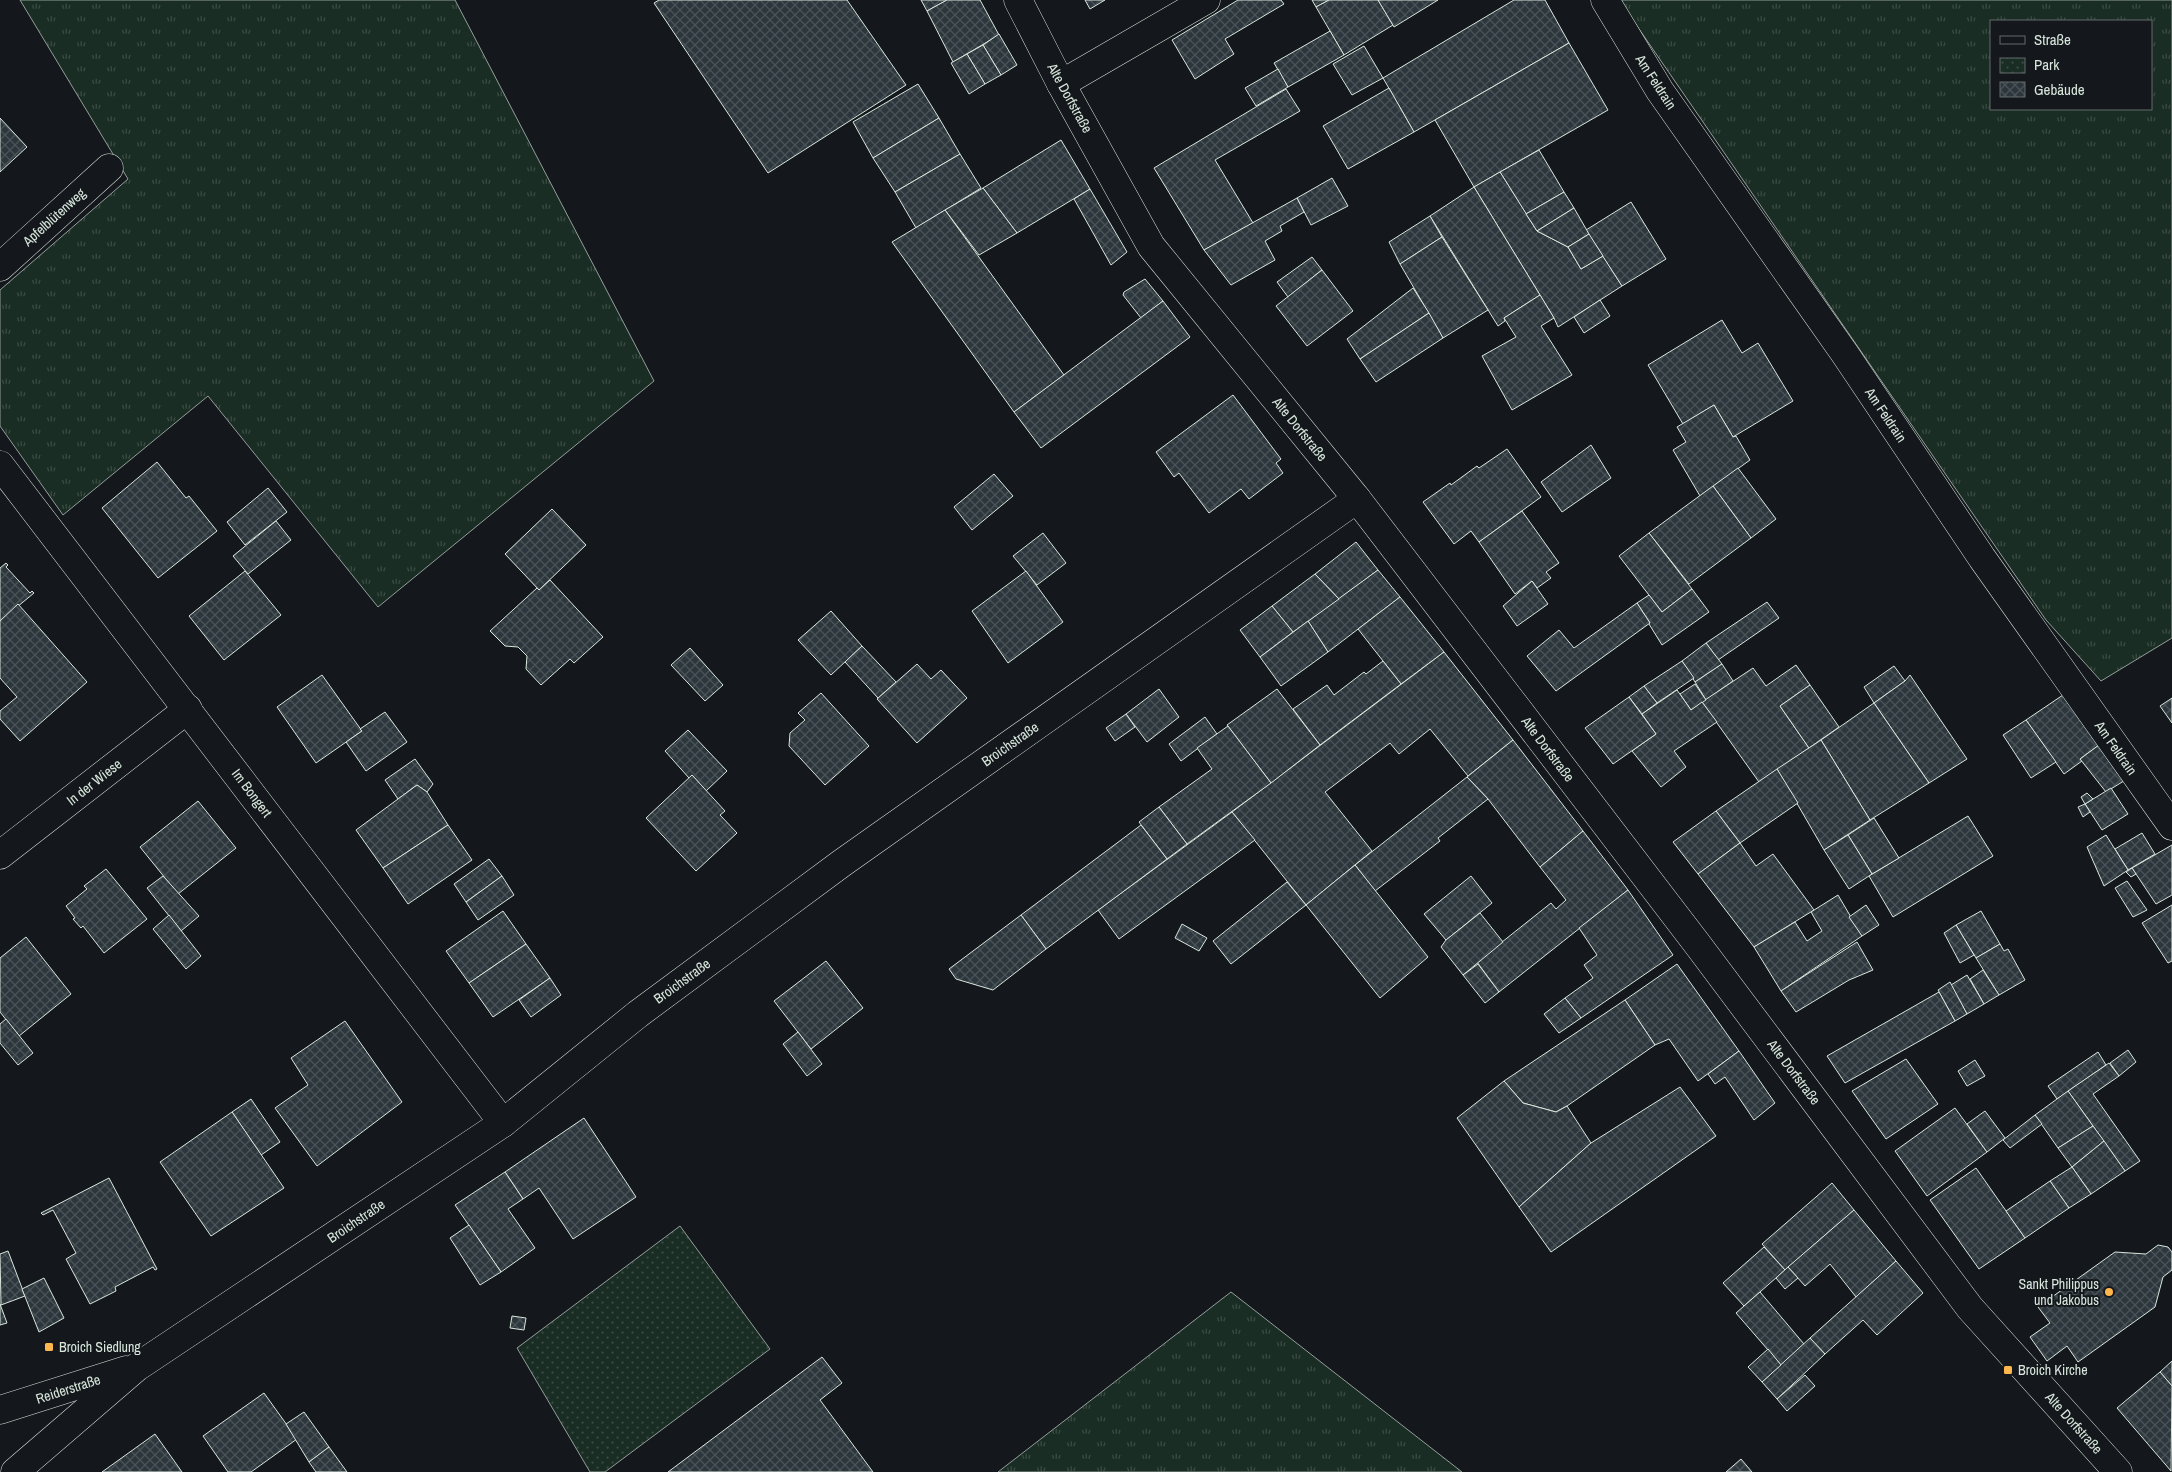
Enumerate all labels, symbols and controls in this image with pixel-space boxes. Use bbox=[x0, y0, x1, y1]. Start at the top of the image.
legend bbox=[1990, 20, 2152, 110]
text: Straße bbox=[2034, 29, 2071, 50]
street label: Am Feldrain bbox=[1631, 50, 1680, 113]
text: Park bbox=[2034, 54, 2060, 75]
street label: Alte Dorfstraße bbox=[1043, 59, 1097, 136]
text: Gebäude bbox=[2034, 79, 2085, 100]
street label: Apfelblütenweg bbox=[18, 184, 90, 251]
street label: Am Feldrain bbox=[1861, 383, 1911, 446]
street label: Alte Dorfstraße bbox=[1268, 393, 1331, 465]
street label: Alte Dorfstraße bbox=[1517, 712, 1578, 785]
street label: Am Feldrain bbox=[2090, 717, 2141, 779]
street label: Broichstraße bbox=[978, 718, 1042, 770]
street label: In der Wiese bbox=[63, 755, 125, 809]
street label: Im Bongert bbox=[228, 765, 276, 821]
street label: Broichstraße bbox=[650, 954, 714, 1008]
street label: Alte Dorfstraße bbox=[1763, 1035, 1824, 1108]
street label: Broichstraße bbox=[324, 1195, 388, 1247]
place label: Sankt Philippus und Jakobus bbox=[2019, 1275, 2099, 1309]
marker: Sankt Philippus und Jakobus bbox=[2103, 1286, 2115, 1298]
place label: Broich Siedlung bbox=[59, 1338, 141, 1356]
marker: Broich Siedlung bbox=[43, 1341, 55, 1353]
place label: Broich Kirche bbox=[2018, 1361, 2088, 1379]
marker: Broich Kirche bbox=[2002, 1364, 2014, 1376]
street label: Reiderstraße bbox=[33, 1370, 103, 1408]
street label: Alte Dorfstraße bbox=[2041, 1388, 2107, 1458]

